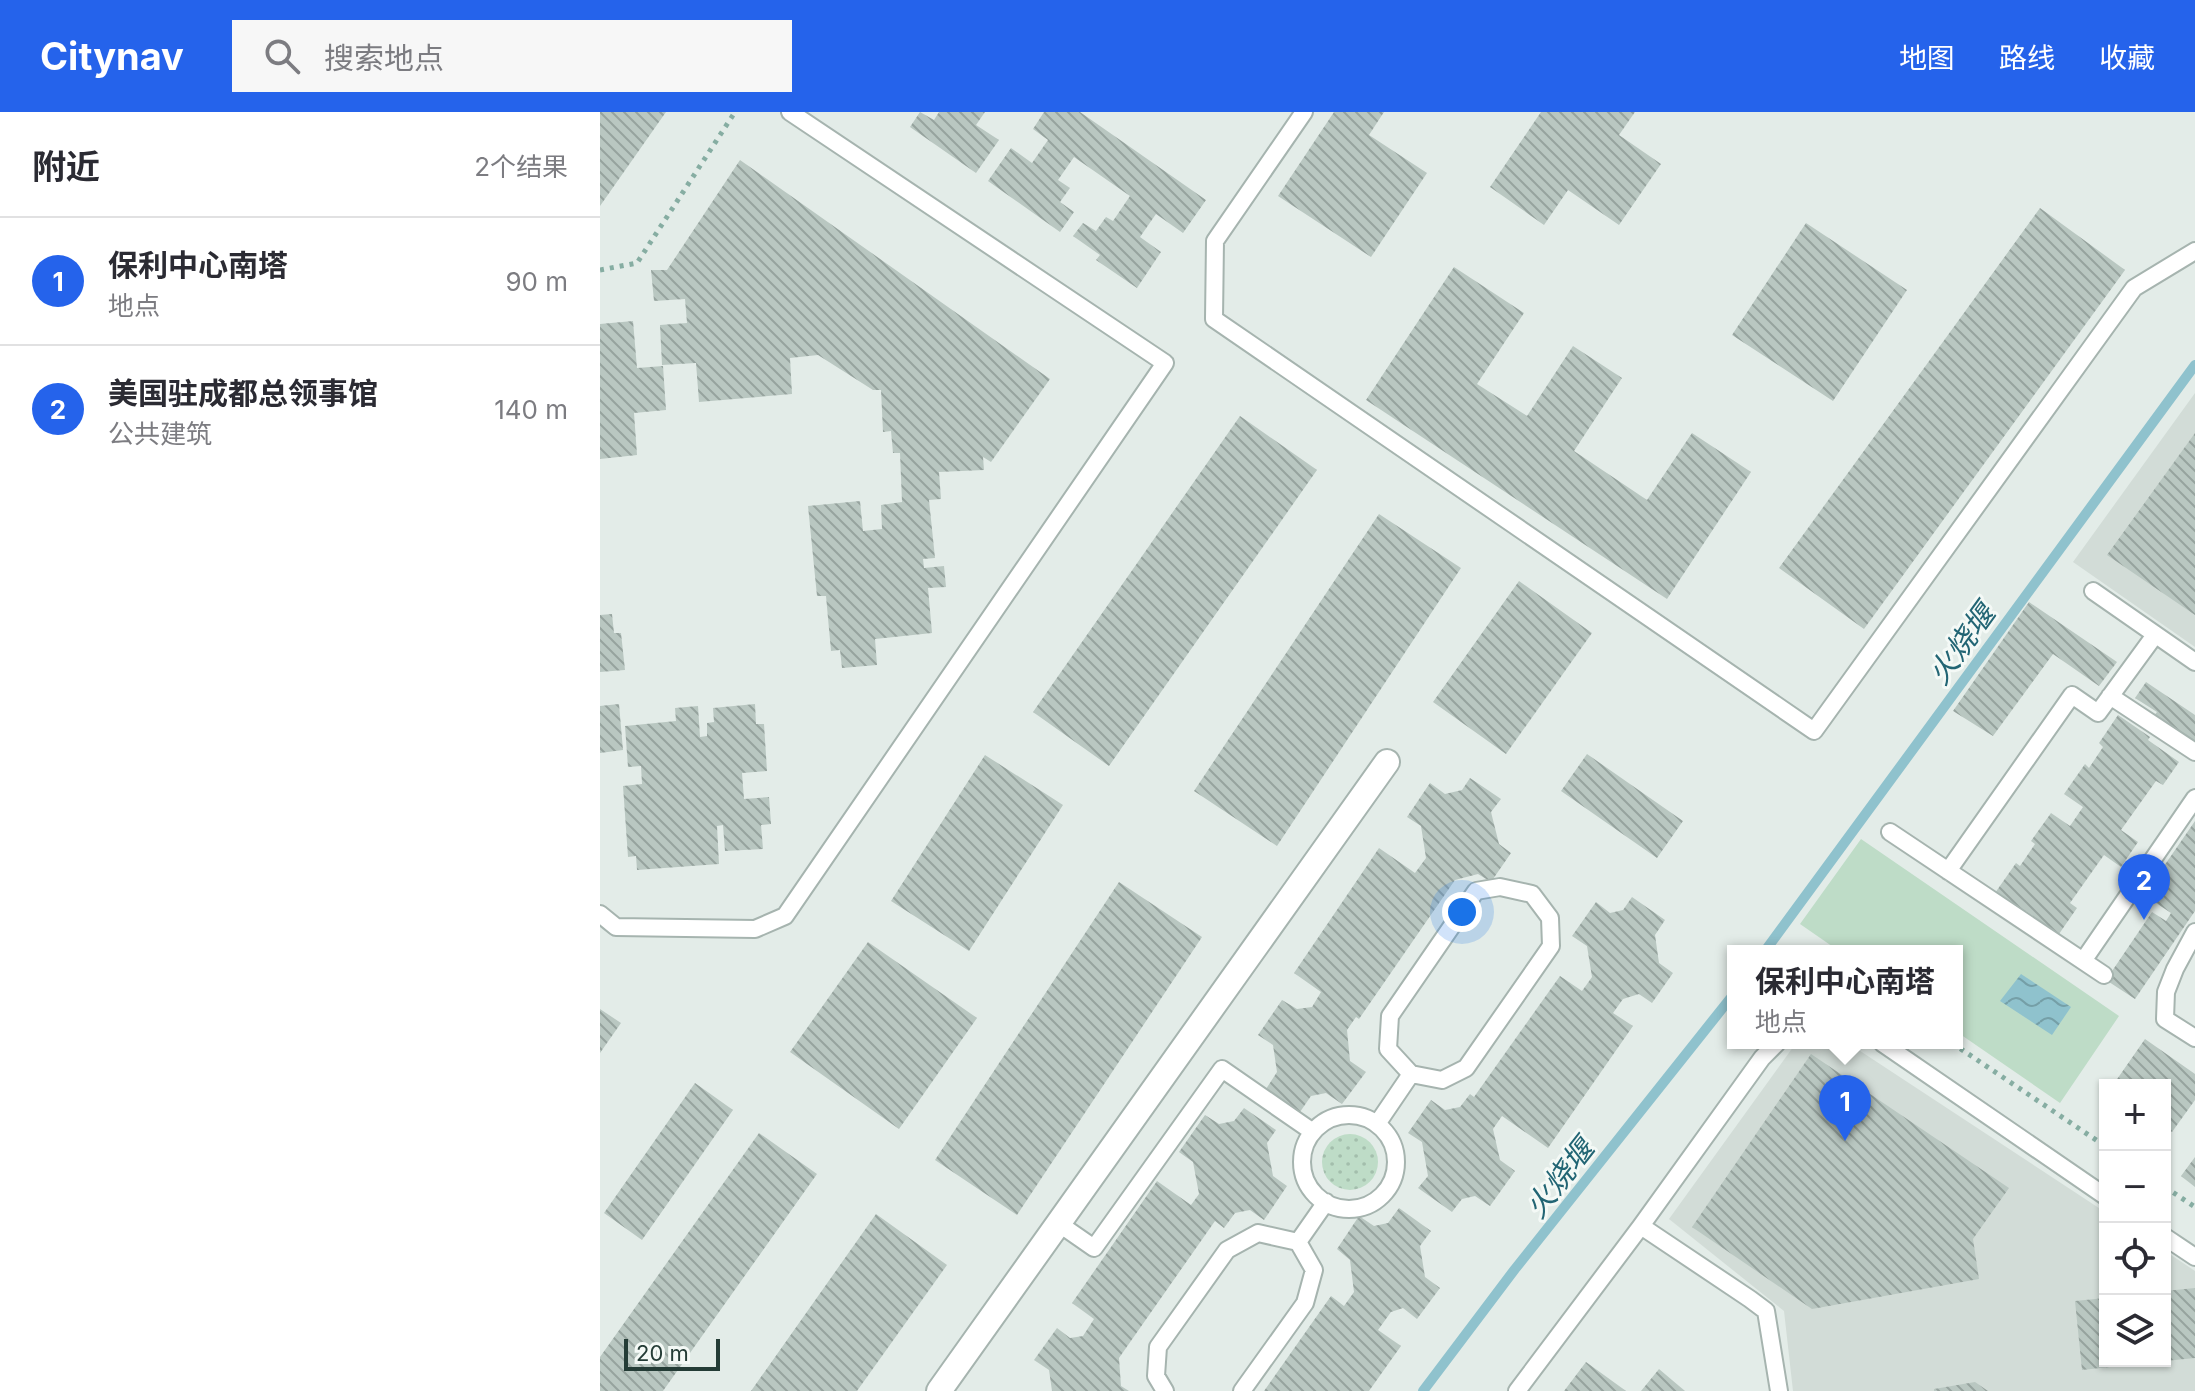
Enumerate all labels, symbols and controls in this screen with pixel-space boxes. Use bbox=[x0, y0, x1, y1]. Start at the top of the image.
search box bbox=[232, 20, 792, 92]
text: Citynav bbox=[40, 33, 184, 79]
icon: search bbox=[260, 34, 304, 78]
text: 搜索地点 bbox=[324, 40, 444, 76]
text: 地图 bbox=[1899, 41, 1955, 75]
text: 路线 bbox=[1999, 41, 2055, 75]
text: 收藏 bbox=[2099, 41, 2155, 75]
text: 附近 bbox=[32, 146, 100, 187]
text: 2个结果 bbox=[474, 151, 568, 182]
text: 保利中心南塔 bbox=[108, 247, 288, 283]
text: 1 bbox=[52, 266, 64, 297]
text: 90 m bbox=[505, 266, 568, 297]
text: 地点 bbox=[108, 290, 160, 321]
text: 美国驻成都总领事馆 bbox=[108, 375, 378, 411]
text: 2 bbox=[50, 394, 66, 425]
text: 140 m bbox=[494, 394, 568, 425]
text: 公共建筑 bbox=[108, 418, 212, 449]
water label: 火烧堰 bbox=[1920, 593, 2005, 691]
pin: 2 bbox=[2118, 854, 2170, 920]
your location bbox=[1442, 892, 1482, 932]
popup bbox=[1727, 945, 1963, 1049]
text: 保利中心南塔 bbox=[1755, 963, 1935, 999]
text: 地点 bbox=[1755, 1006, 1807, 1037]
pin: 1 bbox=[1819, 1075, 1871, 1141]
map controls bbox=[2099, 1079, 2171, 1367]
button: + bbox=[2099, 1079, 2171, 1151]
water label: 火烧堰 bbox=[1517, 1128, 1604, 1225]
button: − bbox=[2099, 1151, 2171, 1223]
button: locate bbox=[2099, 1223, 2171, 1295]
button: layers bbox=[2099, 1295, 2171, 1367]
scale bar bbox=[624, 1335, 720, 1371]
text: 20 m bbox=[636, 1340, 689, 1366]

